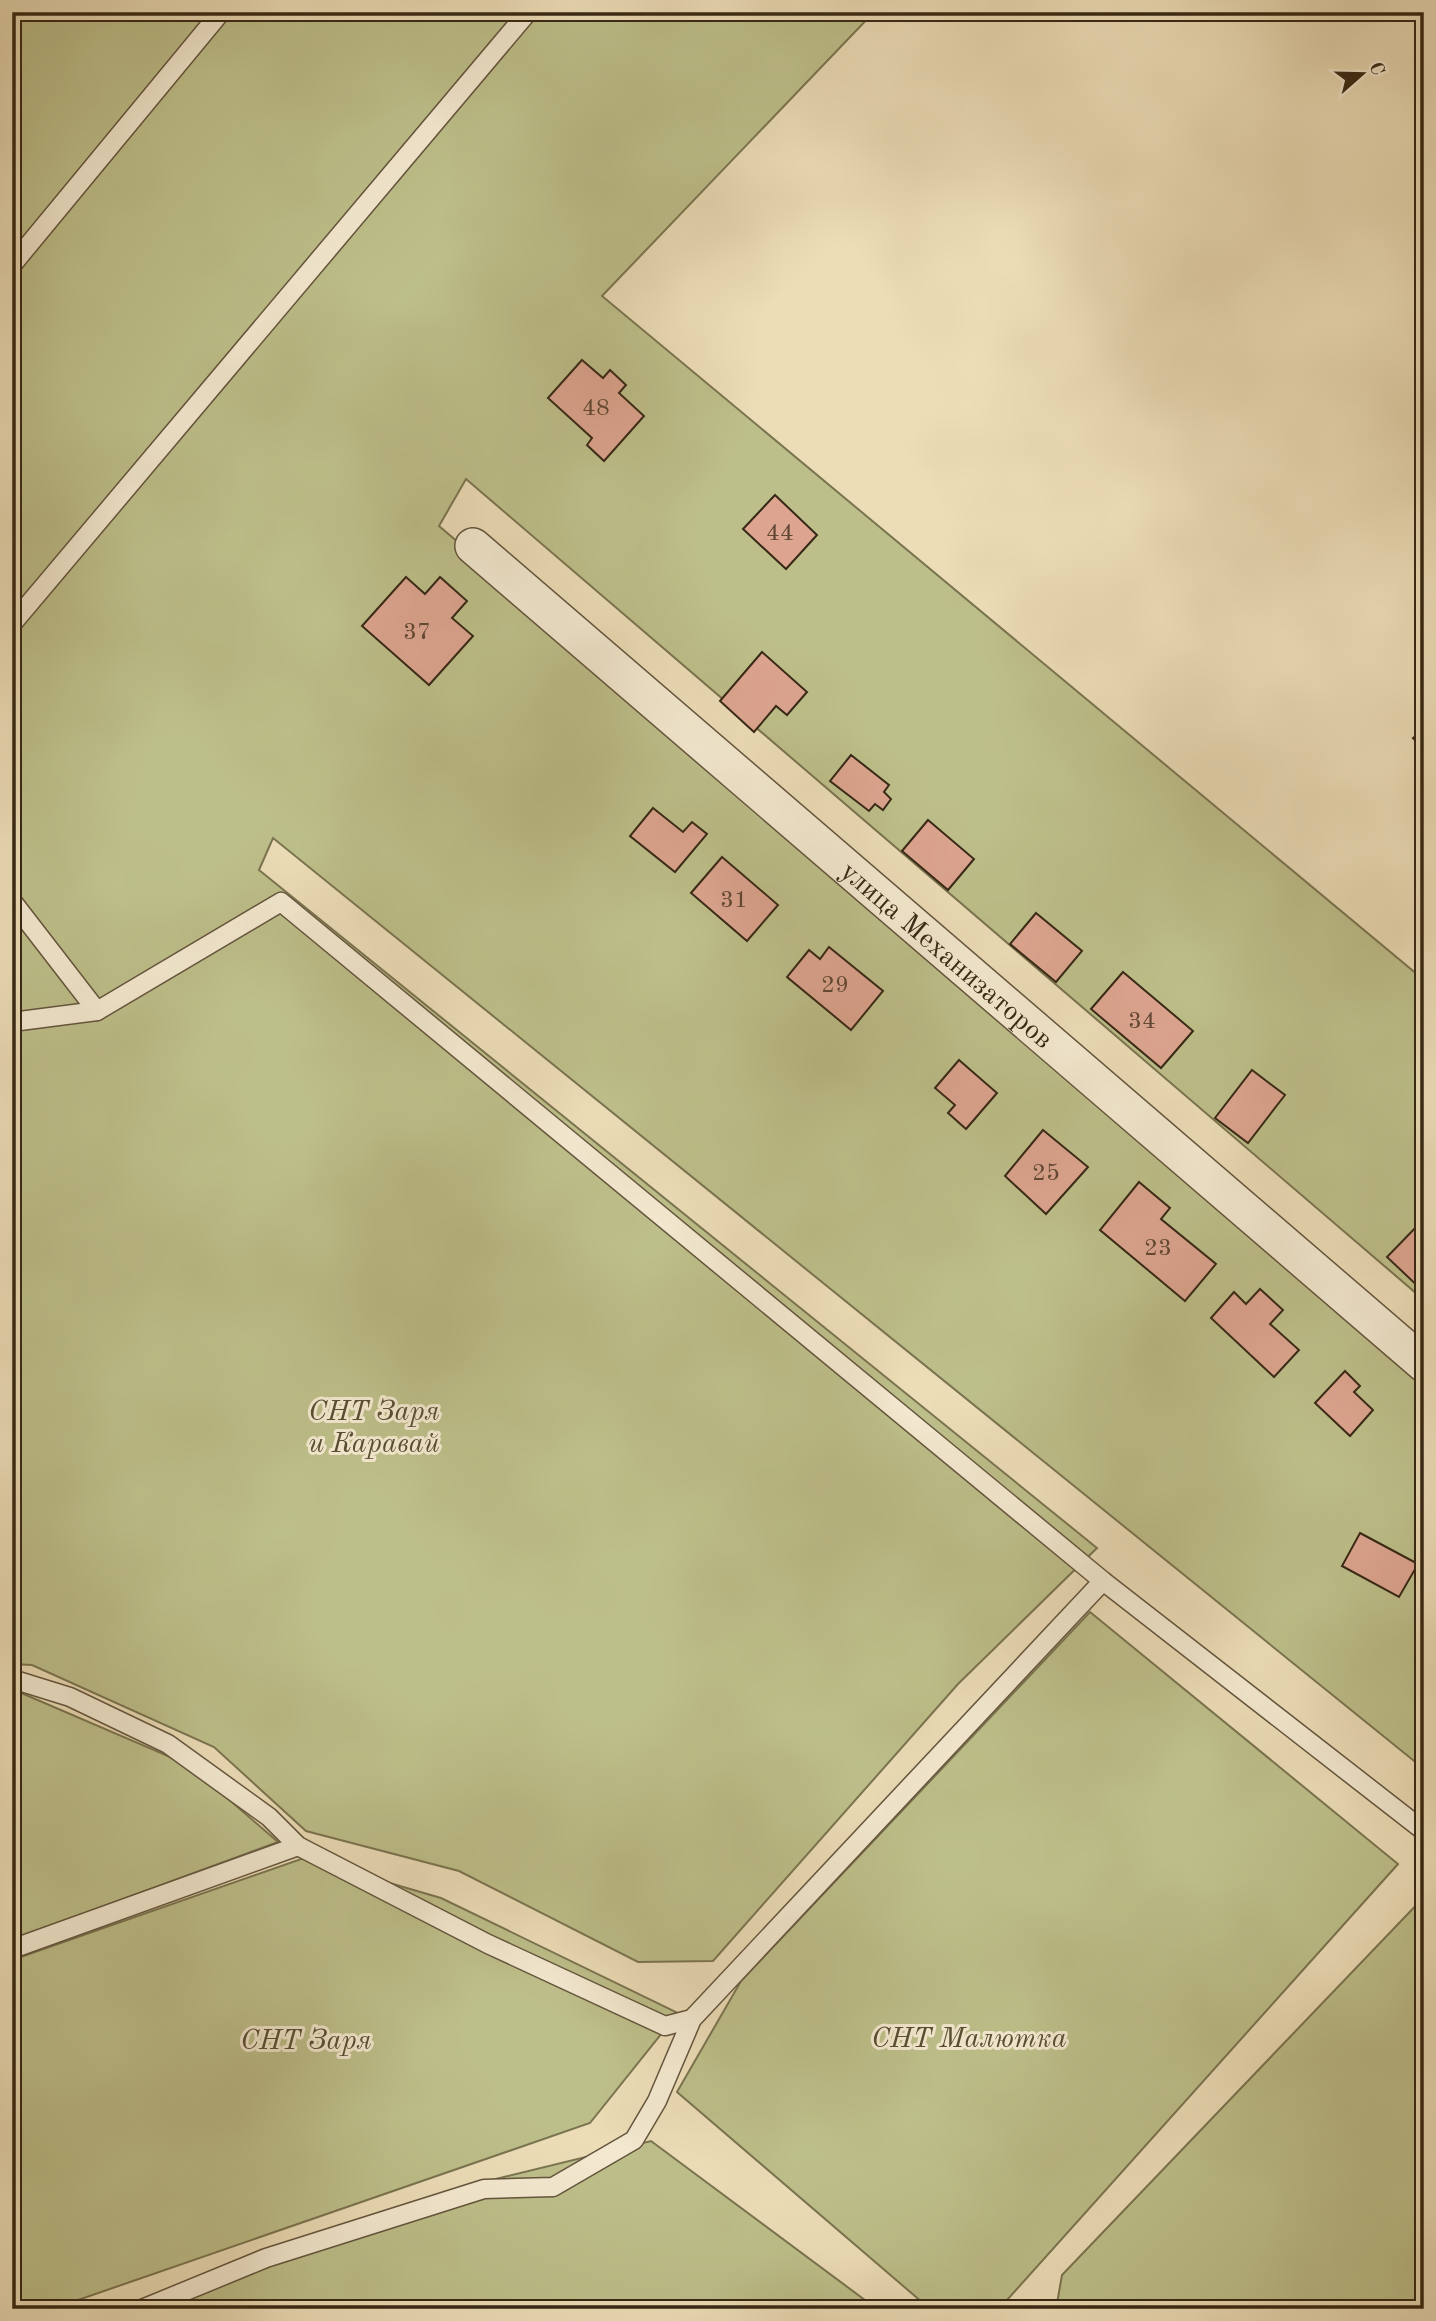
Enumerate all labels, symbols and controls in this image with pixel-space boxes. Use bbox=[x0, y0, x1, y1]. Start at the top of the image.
north arrow bbox=[1328, 38, 1398, 108]
text: С bbox=[1365, 60, 1387, 78]
house number: 48 bbox=[582, 397, 610, 421]
house number: 44 bbox=[766, 522, 794, 546]
house number: 37 bbox=[403, 621, 431, 645]
street label: улица Механизаторов bbox=[834, 858, 1057, 1055]
house number: 31 bbox=[720, 889, 748, 913]
house number: 29 bbox=[821, 974, 849, 998]
house number: 34 bbox=[1128, 1010, 1156, 1034]
house number: 25 bbox=[1032, 1162, 1060, 1186]
house number: 23 bbox=[1144, 1237, 1172, 1261]
park label: СНТ Заря и Каравай bbox=[308, 1398, 440, 1459]
park label: СНТ Малютка bbox=[871, 2026, 1067, 2054]
park label: СНТ Заря bbox=[240, 2027, 372, 2056]

